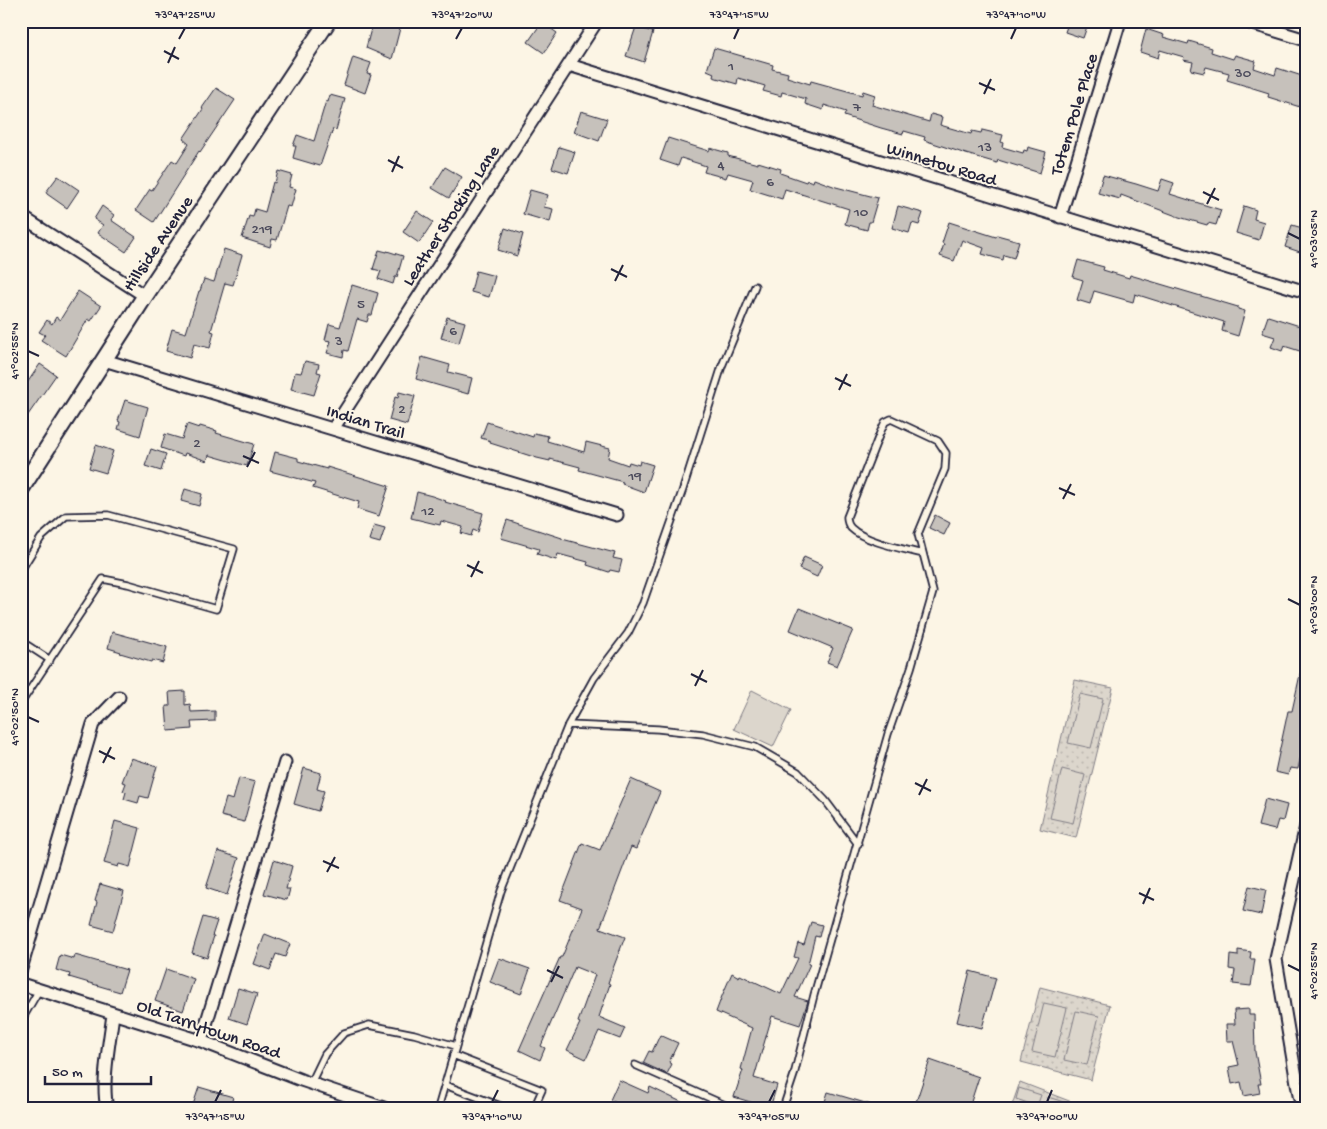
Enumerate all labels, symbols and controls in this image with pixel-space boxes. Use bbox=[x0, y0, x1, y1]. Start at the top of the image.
text: 73°47'25"W bbox=[154, 9, 215, 23]
text: 73°47'20"W bbox=[431, 9, 492, 23]
text: 73°47'15"W bbox=[708, 9, 769, 23]
text: 73°47'10"W bbox=[985, 9, 1046, 23]
street label: Totem Pole Place bbox=[1047, 51, 1104, 179]
house number: 1 bbox=[727, 58, 734, 76]
house number: 30 bbox=[1234, 65, 1252, 83]
house number: 7 bbox=[852, 99, 862, 117]
street label: Winnetou Road bbox=[884, 139, 1000, 193]
house number: 13 bbox=[977, 139, 992, 157]
street label: Leather Stocking Lane bbox=[399, 142, 506, 291]
house number: 4 bbox=[717, 157, 725, 175]
house number: 6 bbox=[766, 174, 774, 192]
street label: Hillside Avenue bbox=[119, 192, 199, 296]
house number: 10 bbox=[853, 204, 869, 222]
text: 41°03'05"N bbox=[1308, 210, 1322, 268]
house number: 219 bbox=[252, 221, 273, 239]
house number: 5 bbox=[357, 296, 365, 314]
text: 41°02'55"N bbox=[9, 322, 23, 380]
house number: 6 bbox=[449, 323, 457, 341]
house number: 3 bbox=[334, 333, 343, 351]
street label: Indian Trail bbox=[323, 401, 407, 445]
house number: 2 bbox=[398, 401, 406, 419]
house number: 2 bbox=[193, 435, 201, 453]
house number: 19 bbox=[627, 468, 642, 486]
house number: 12 bbox=[420, 503, 435, 521]
text: 41°03'00"N bbox=[1308, 576, 1322, 634]
text: 41°02'50"N bbox=[9, 688, 23, 746]
text: 41°02'55"N bbox=[1308, 942, 1322, 1000]
street label: Old Tarrytown Road bbox=[133, 996, 284, 1065]
scale bar bbox=[45, 1054, 151, 1086]
text: 50 m bbox=[52, 1064, 83, 1082]
text: 73°47'15"W bbox=[184, 1111, 245, 1125]
text: 73°47'10"W bbox=[461, 1111, 522, 1125]
text: 73°47'05"W bbox=[737, 1111, 800, 1125]
text: 73°47'00"W bbox=[1015, 1111, 1078, 1125]

